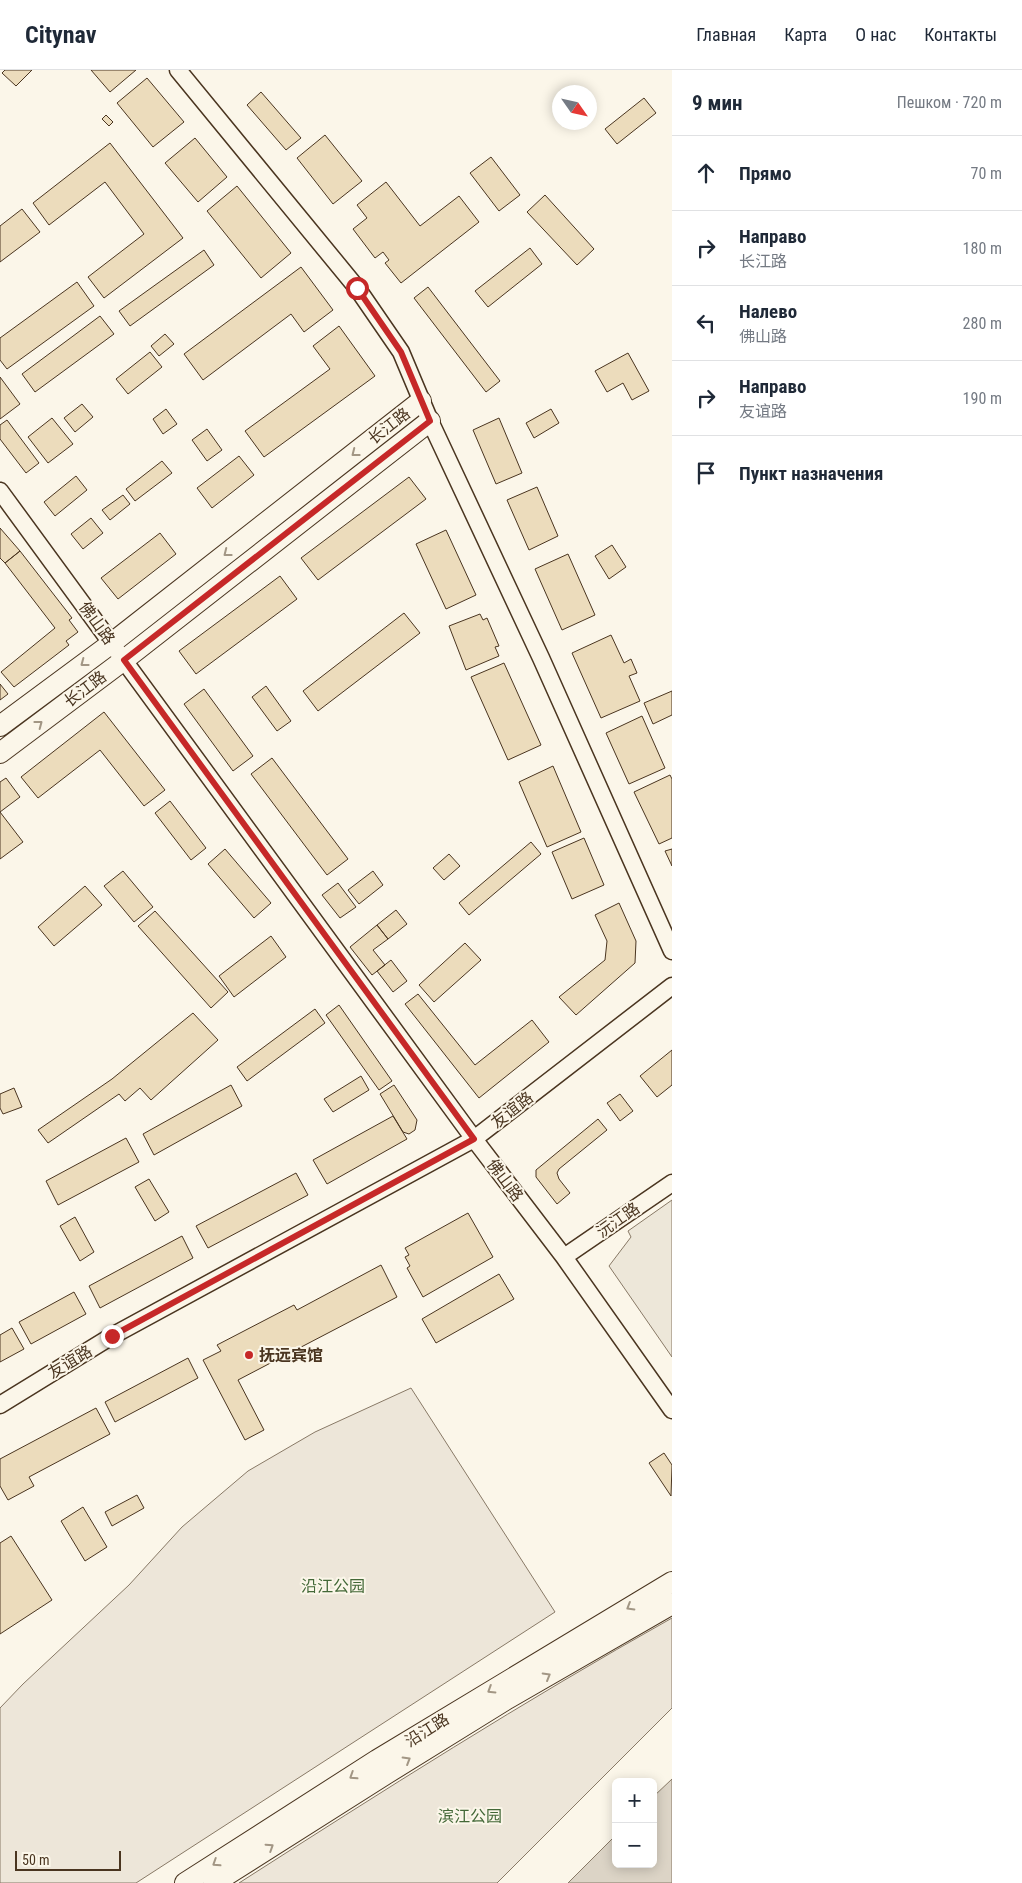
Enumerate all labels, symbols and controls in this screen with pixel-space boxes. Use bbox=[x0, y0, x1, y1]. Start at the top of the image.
text: Citynav bbox=[25, 21, 96, 49]
text: Главная bbox=[696, 24, 756, 45]
text: Карта bbox=[784, 24, 827, 45]
text: О нас bbox=[855, 24, 896, 45]
text: Контакты bbox=[924, 24, 997, 45]
north arrow bbox=[552, 85, 597, 130]
text: 9 мин bbox=[692, 91, 742, 115]
text: Пешком · 720 m bbox=[897, 93, 1002, 112]
icon: ahead bbox=[692, 159, 720, 187]
text: Прямо bbox=[739, 162, 792, 185]
text: 70 m bbox=[970, 164, 1002, 183]
text: Направо bbox=[739, 225, 806, 248]
icon: right bbox=[692, 234, 720, 262]
text: 180 m bbox=[963, 239, 1002, 258]
text: 长江路 bbox=[739, 252, 787, 271]
route start bbox=[346, 277, 369, 300]
text: Налево bbox=[739, 300, 797, 323]
icon: left bbox=[692, 309, 720, 337]
text: 280 m bbox=[963, 314, 1002, 333]
text: 佛山路 bbox=[739, 327, 787, 346]
text: Направо bbox=[739, 375, 806, 398]
icon: right bbox=[692, 384, 720, 412]
text: 190 m bbox=[963, 389, 1002, 408]
text: 友谊路 bbox=[739, 402, 787, 421]
street label: 长江路 bbox=[364, 404, 414, 448]
one-way arrow bbox=[352, 447, 361, 455]
icon: arrive bbox=[692, 459, 720, 487]
text: Пункт назначения bbox=[739, 462, 883, 485]
one-way arrow bbox=[224, 547, 233, 555]
street label: 佛山路 bbox=[75, 598, 119, 648]
one-way arrow bbox=[80, 657, 90, 666]
street label: 长江路 bbox=[60, 667, 110, 711]
one-way arrow bbox=[33, 721, 43, 730]
street label: 友谊路 bbox=[487, 1088, 537, 1132]
street label: 佛山路 bbox=[483, 1155, 527, 1205]
street label: 沅江路 bbox=[593, 1198, 643, 1242]
route end bbox=[101, 1325, 124, 1348]
street label: 友谊路 bbox=[45, 1341, 95, 1383]
place label: 抚远宾馆 bbox=[259, 1346, 323, 1365]
marker: 抚远宾馆 bbox=[243, 1349, 255, 1361]
park label: 沿江公园 bbox=[301, 1577, 365, 1596]
one-way arrow bbox=[627, 1600, 636, 1610]
one-way arrow bbox=[541, 1673, 550, 1683]
one-way arrow bbox=[487, 1684, 496, 1694]
street label: 沿江路 bbox=[402, 1709, 452, 1751]
one-way arrow bbox=[402, 1757, 411, 1767]
one-way arrow bbox=[349, 1770, 358, 1779]
map controls bbox=[612, 1778, 657, 1868]
button: + bbox=[612, 1778, 657, 1823]
park label: 滨江公园 bbox=[438, 1807, 502, 1826]
button: − bbox=[612, 1823, 657, 1868]
one-way arrow bbox=[265, 1844, 274, 1854]
scale bar bbox=[15, 1848, 121, 1871]
text: 50 m bbox=[22, 1852, 50, 1868]
one-way arrow bbox=[212, 1857, 221, 1867]

